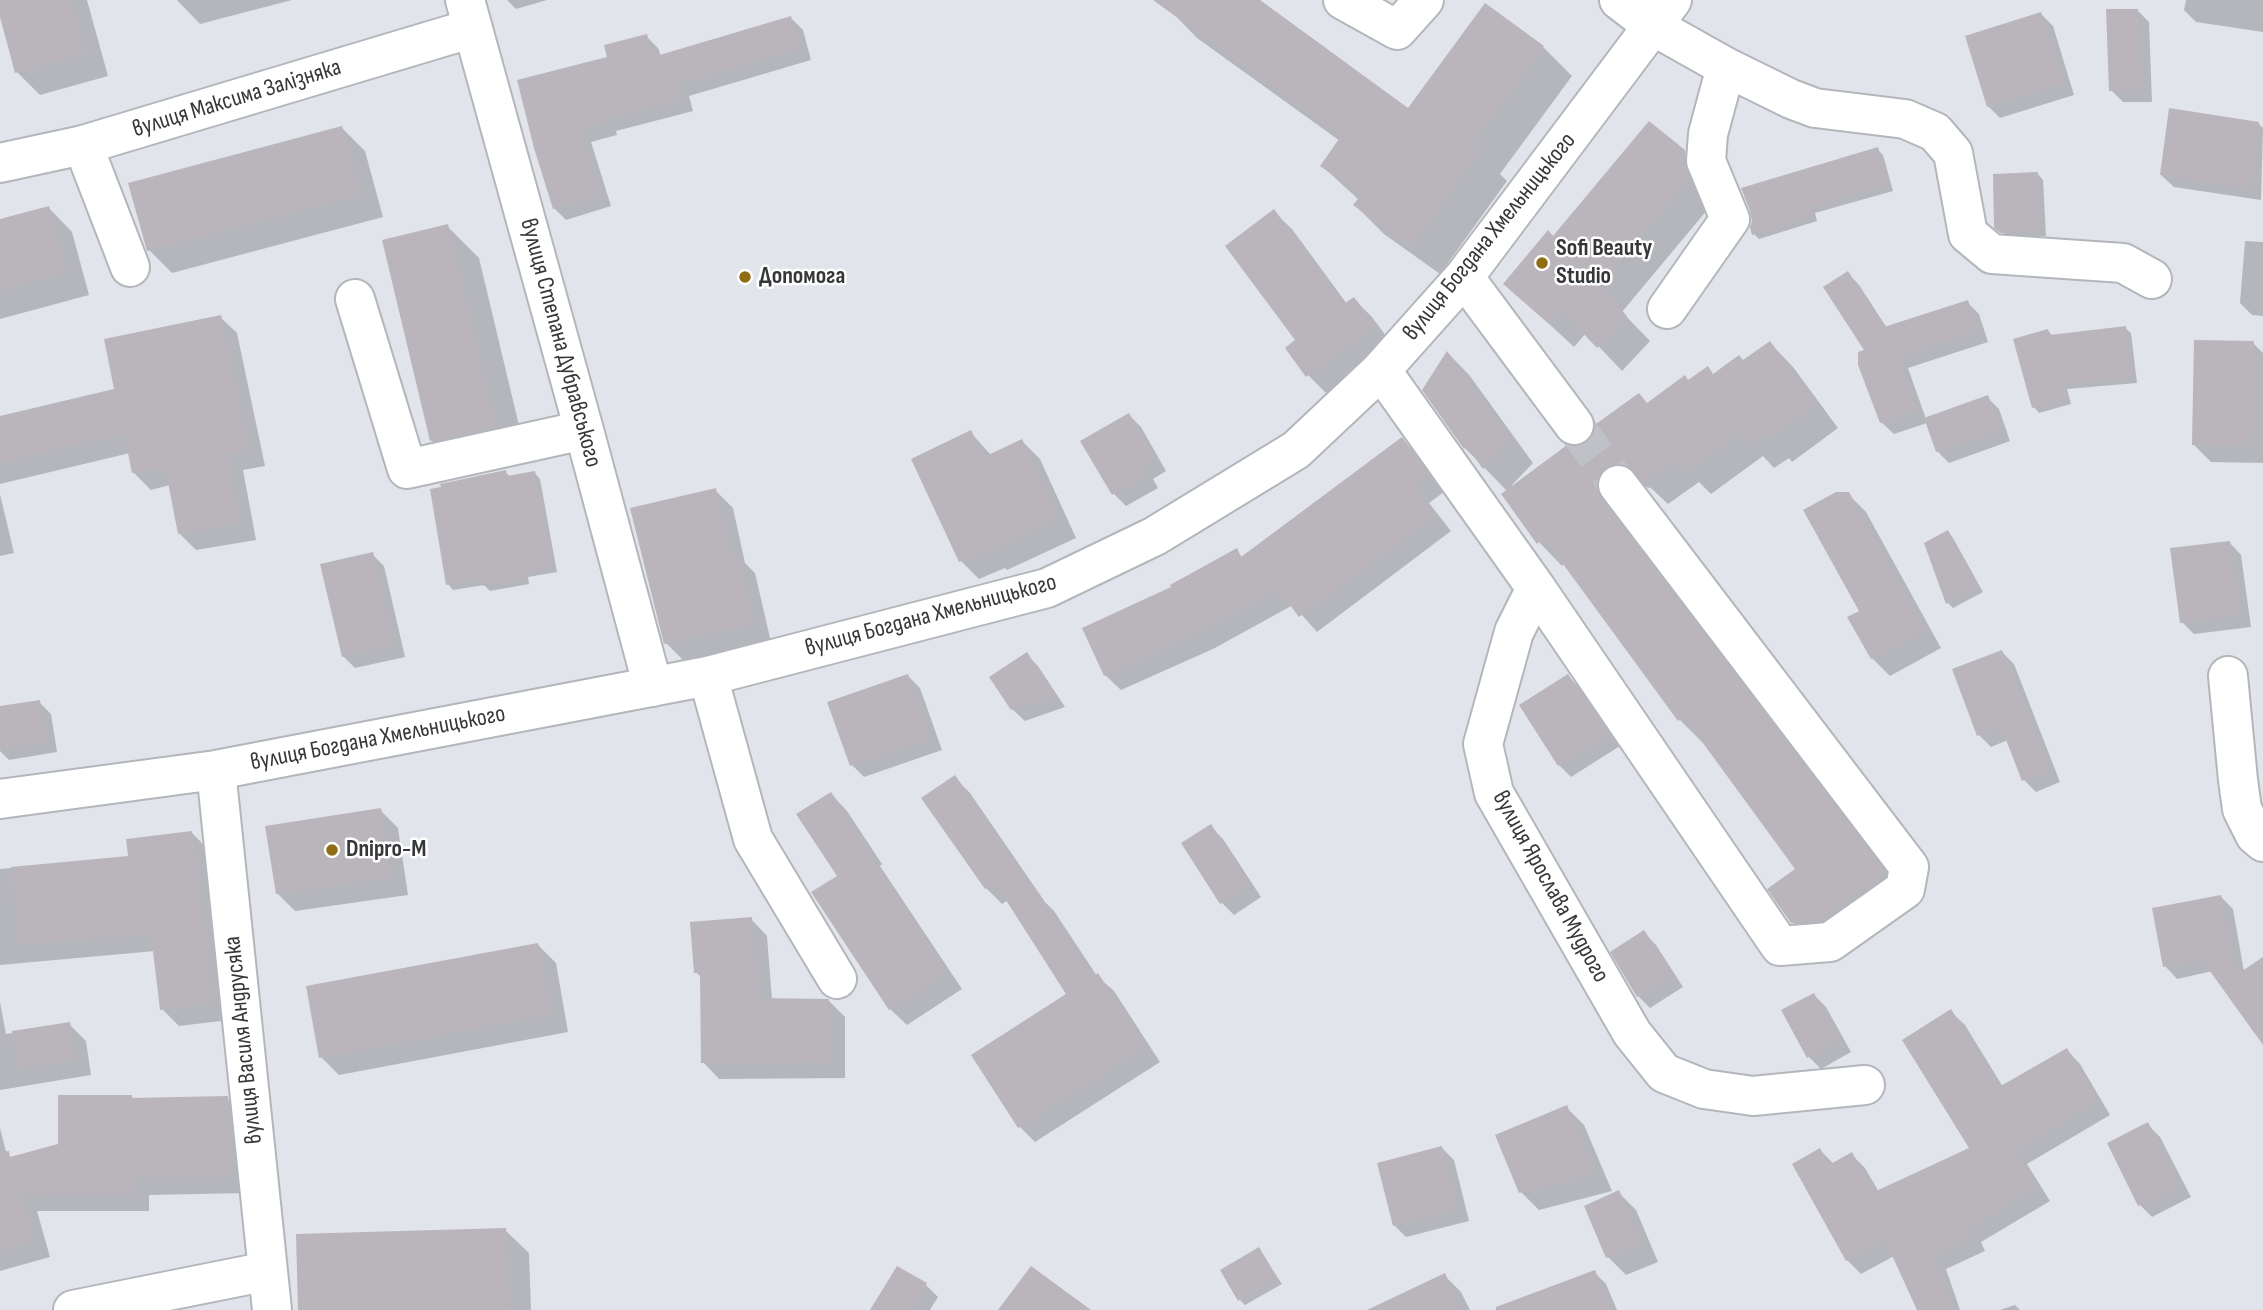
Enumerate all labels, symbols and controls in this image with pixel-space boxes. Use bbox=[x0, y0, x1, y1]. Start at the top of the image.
street label: вулиця Максима Залізняка bbox=[129, 54, 345, 144]
street label: вулиця Богдана Хмельницького bbox=[1397, 127, 1583, 347]
street label: вулиця Степана Дубравського bbox=[513, 216, 607, 470]
place label: Sofi Beauty Studio bbox=[1556, 235, 1652, 291]
marker: Sofi Beauty Studio bbox=[1534, 255, 1550, 271]
place label: Допомога bbox=[759, 263, 845, 291]
marker: Допомога bbox=[737, 269, 753, 285]
street label: вулиця Богдана Хмельницького bbox=[802, 569, 1060, 663]
street label: вулиця Богдана Хмельницького bbox=[248, 700, 508, 778]
street label: вулиця Ярослава Мудрого bbox=[1485, 786, 1615, 988]
place label: Dnipro-M bbox=[346, 836, 426, 864]
marker: Dnipro-M bbox=[324, 842, 340, 858]
street label: вулиця Василя Андрусяка bbox=[219, 935, 269, 1145]

